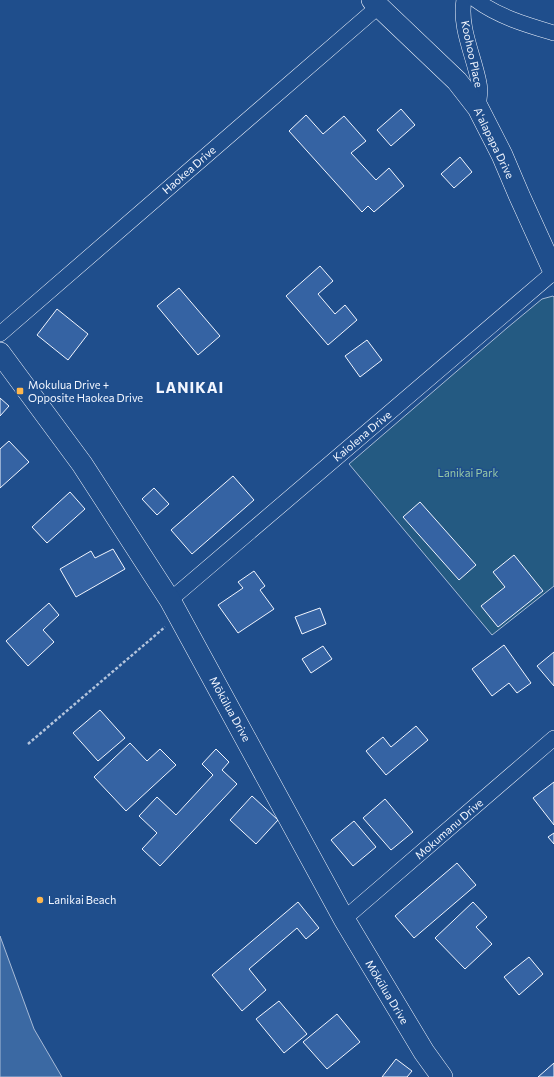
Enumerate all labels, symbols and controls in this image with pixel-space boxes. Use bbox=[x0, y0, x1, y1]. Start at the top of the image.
street label: Koohoo Place bbox=[459, 19, 486, 89]
street label: Aʻalapapa Drive bbox=[472, 105, 517, 181]
street label: Haokea Drive bbox=[159, 143, 218, 196]
place label: Mokulua Drive + Opposite Haokea Drive bbox=[28, 378, 143, 404]
district label: LANIKAI bbox=[156, 378, 224, 396]
marker: Mokulua Drive + Opposite Haokea Drive bbox=[15, 386, 25, 396]
street label: Kaiolena Drive bbox=[330, 407, 394, 464]
park label: Lanikai Park bbox=[438, 466, 498, 479]
street label: Mōkūlua Drive bbox=[207, 674, 254, 744]
street label: Mokumanu Drive bbox=[412, 795, 485, 862]
place label: Lanikai Beach bbox=[48, 893, 116, 906]
marker: Lanikai Beach bbox=[35, 895, 45, 905]
street label: Mōkūlua Drive bbox=[363, 957, 412, 1026]

